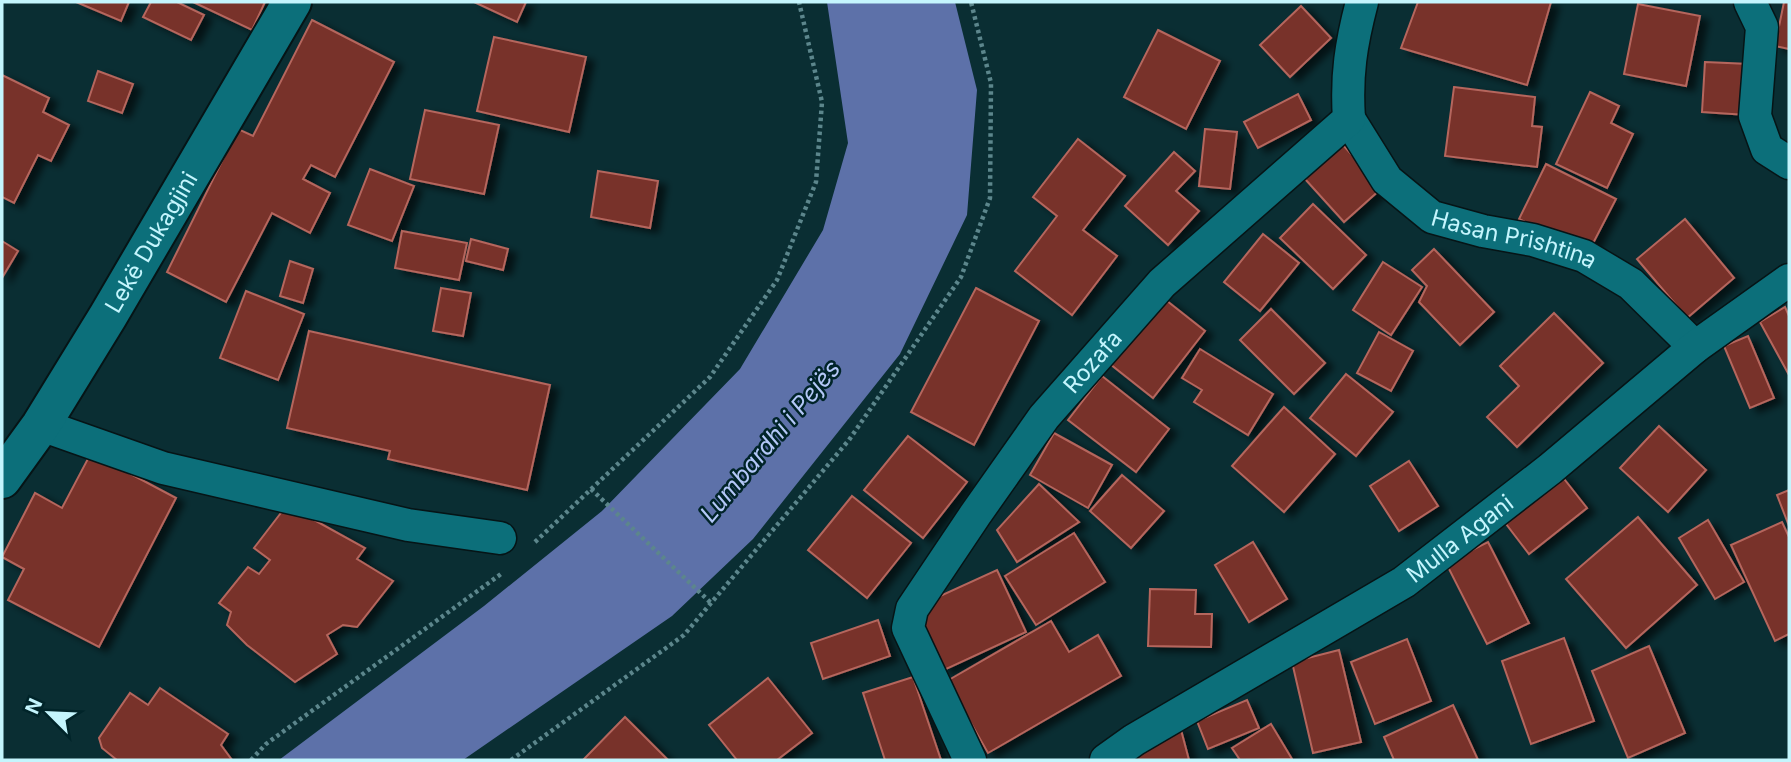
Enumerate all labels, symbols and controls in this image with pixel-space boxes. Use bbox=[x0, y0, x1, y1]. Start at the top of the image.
street label: Lekë Dukagjini bbox=[99, 167, 203, 318]
street label: Hasan Prishtina bbox=[1428, 203, 1602, 275]
street label: Rozafa bbox=[1058, 324, 1128, 399]
water label: Lumbardhi i Pejës bbox=[694, 354, 846, 528]
street label: Mulla Agani bbox=[1401, 489, 1519, 589]
north arrow bbox=[14, 678, 84, 748]
text: N bbox=[20, 695, 47, 718]

